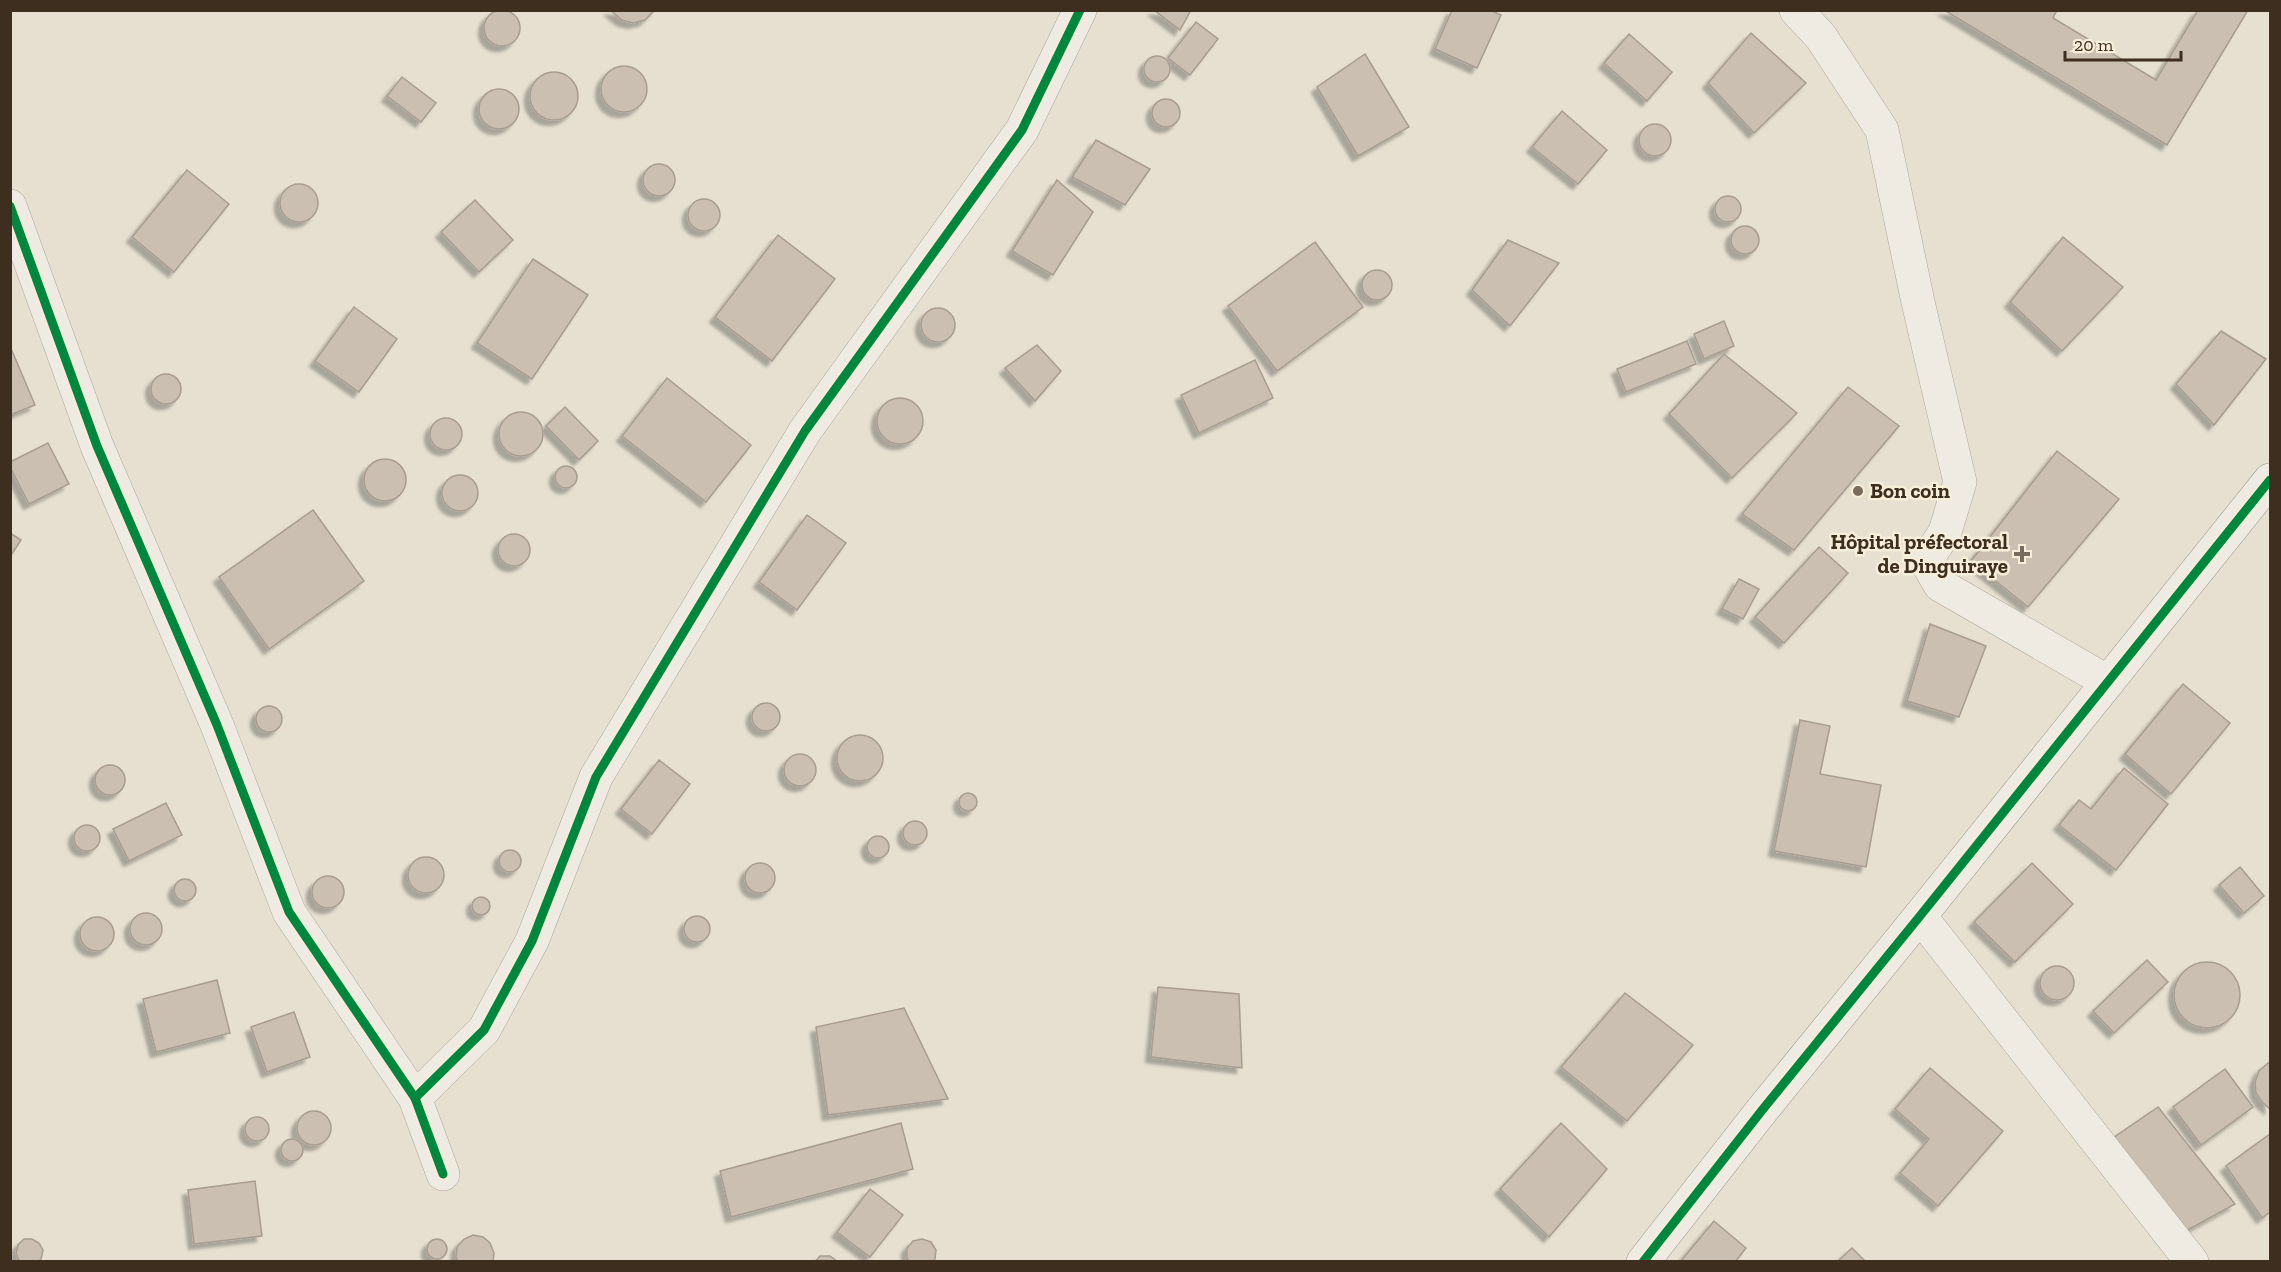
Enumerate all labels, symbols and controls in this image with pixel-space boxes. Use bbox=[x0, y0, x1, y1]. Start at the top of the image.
scale bar bbox=[2065, 24, 2180, 62]
text: 20 m bbox=[2074, 34, 2114, 56]
place label: Bon coin bbox=[1870, 478, 1951, 503]
marker: Bon coin bbox=[1851, 484, 1865, 498]
place label: Hôpital préfectoral de Dinguiraye bbox=[1831, 529, 2008, 578]
marker: Hôpital préfectoral de Dinguiraye bbox=[2013, 545, 2031, 563]

